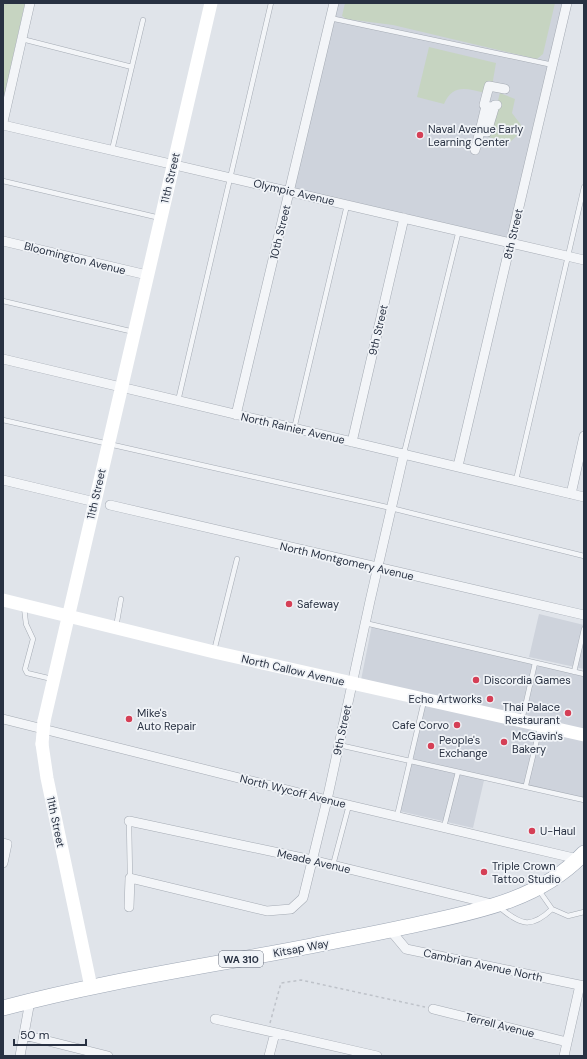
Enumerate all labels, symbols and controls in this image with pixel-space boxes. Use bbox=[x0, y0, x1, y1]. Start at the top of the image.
place label: Naval Avenue Early Learning Center bbox=[428, 122, 523, 149]
marker: Naval Avenue Early Learning Center bbox=[415, 130, 425, 140]
street label: 11th Street bbox=[157, 151, 183, 205]
street label: Olympic Avenue bbox=[252, 176, 336, 208]
street label: 10th Street bbox=[266, 203, 294, 261]
street label: 8th Street bbox=[500, 207, 526, 261]
street label: Bloomington Avenue bbox=[23, 239, 127, 277]
street label: 9th Street bbox=[365, 303, 391, 357]
street label: North Rainier Avenue bbox=[240, 409, 346, 447]
street label: 11th Street bbox=[83, 467, 109, 521]
street label: North Montgomery Avenue bbox=[279, 539, 415, 583]
place label: Safeway bbox=[297, 597, 339, 611]
marker: Safeway bbox=[284, 599, 294, 609]
street label: North Callow Avenue bbox=[240, 651, 346, 689]
place label: Discordia Games bbox=[484, 673, 571, 687]
marker: Discordia Games bbox=[471, 675, 481, 685]
place label: Echo Artworks bbox=[409, 692, 482, 706]
marker: Echo Artworks bbox=[485, 694, 495, 704]
place label: Thai Palace Restaurant bbox=[503, 700, 560, 727]
street label: 9th Street bbox=[330, 703, 354, 757]
place label: Mike's Auto Repair bbox=[137, 706, 196, 733]
marker: Thai Palace Restaurant bbox=[563, 708, 573, 718]
marker: Mike's Auto Repair bbox=[124, 714, 134, 724]
place label: Cafe Corvo bbox=[392, 718, 449, 732]
marker: Cafe Corvo bbox=[452, 720, 462, 730]
place label: McGavin's Bakery bbox=[512, 729, 563, 756]
place label: People's Exchange bbox=[439, 733, 488, 760]
marker: McGavin's Bakery bbox=[499, 737, 509, 747]
marker: People's Exchange bbox=[426, 741, 436, 751]
street label: North Wycoff Avenue bbox=[239, 771, 347, 811]
street label: 11th Street bbox=[44, 795, 68, 849]
place label: U-Haul bbox=[540, 824, 575, 838]
marker: U-Haul bbox=[527, 826, 537, 836]
street label: Meade Avenue bbox=[276, 846, 352, 876]
place label: Triple Crown Tattoo Studio bbox=[492, 859, 561, 886]
marker: Triple Crown Tattoo Studio bbox=[479, 867, 489, 877]
street label: Kitsap Way bbox=[272, 936, 330, 960]
street label: Cambrian Avenue North bbox=[422, 946, 544, 984]
road number: WA 310 bbox=[219, 951, 263, 967]
street label: Terrell Avenue bbox=[464, 1010, 536, 1040]
scale bar bbox=[14, 1021, 86, 1047]
text: 50 m bbox=[20, 1027, 49, 1043]

